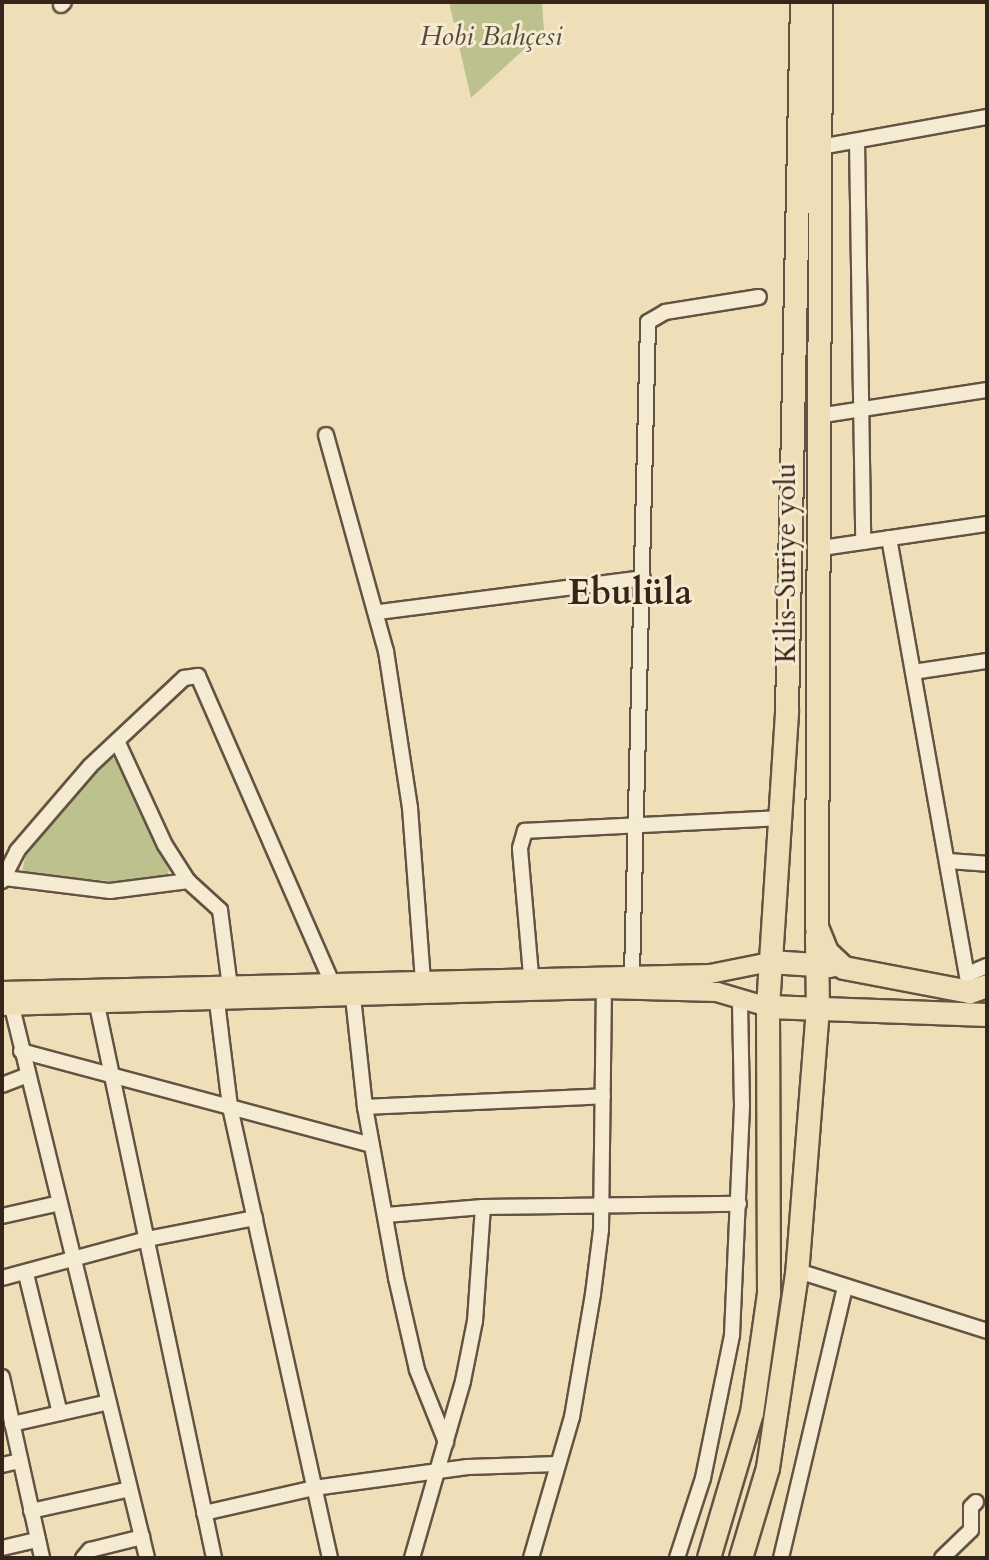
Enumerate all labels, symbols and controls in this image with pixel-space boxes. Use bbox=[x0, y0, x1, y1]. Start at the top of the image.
park label: Hobi Bahçesi bbox=[420, 19, 562, 53]
street label: Kilis-Suriye yolu bbox=[769, 463, 803, 663]
district label: Ebulüla bbox=[568, 571, 692, 615]

